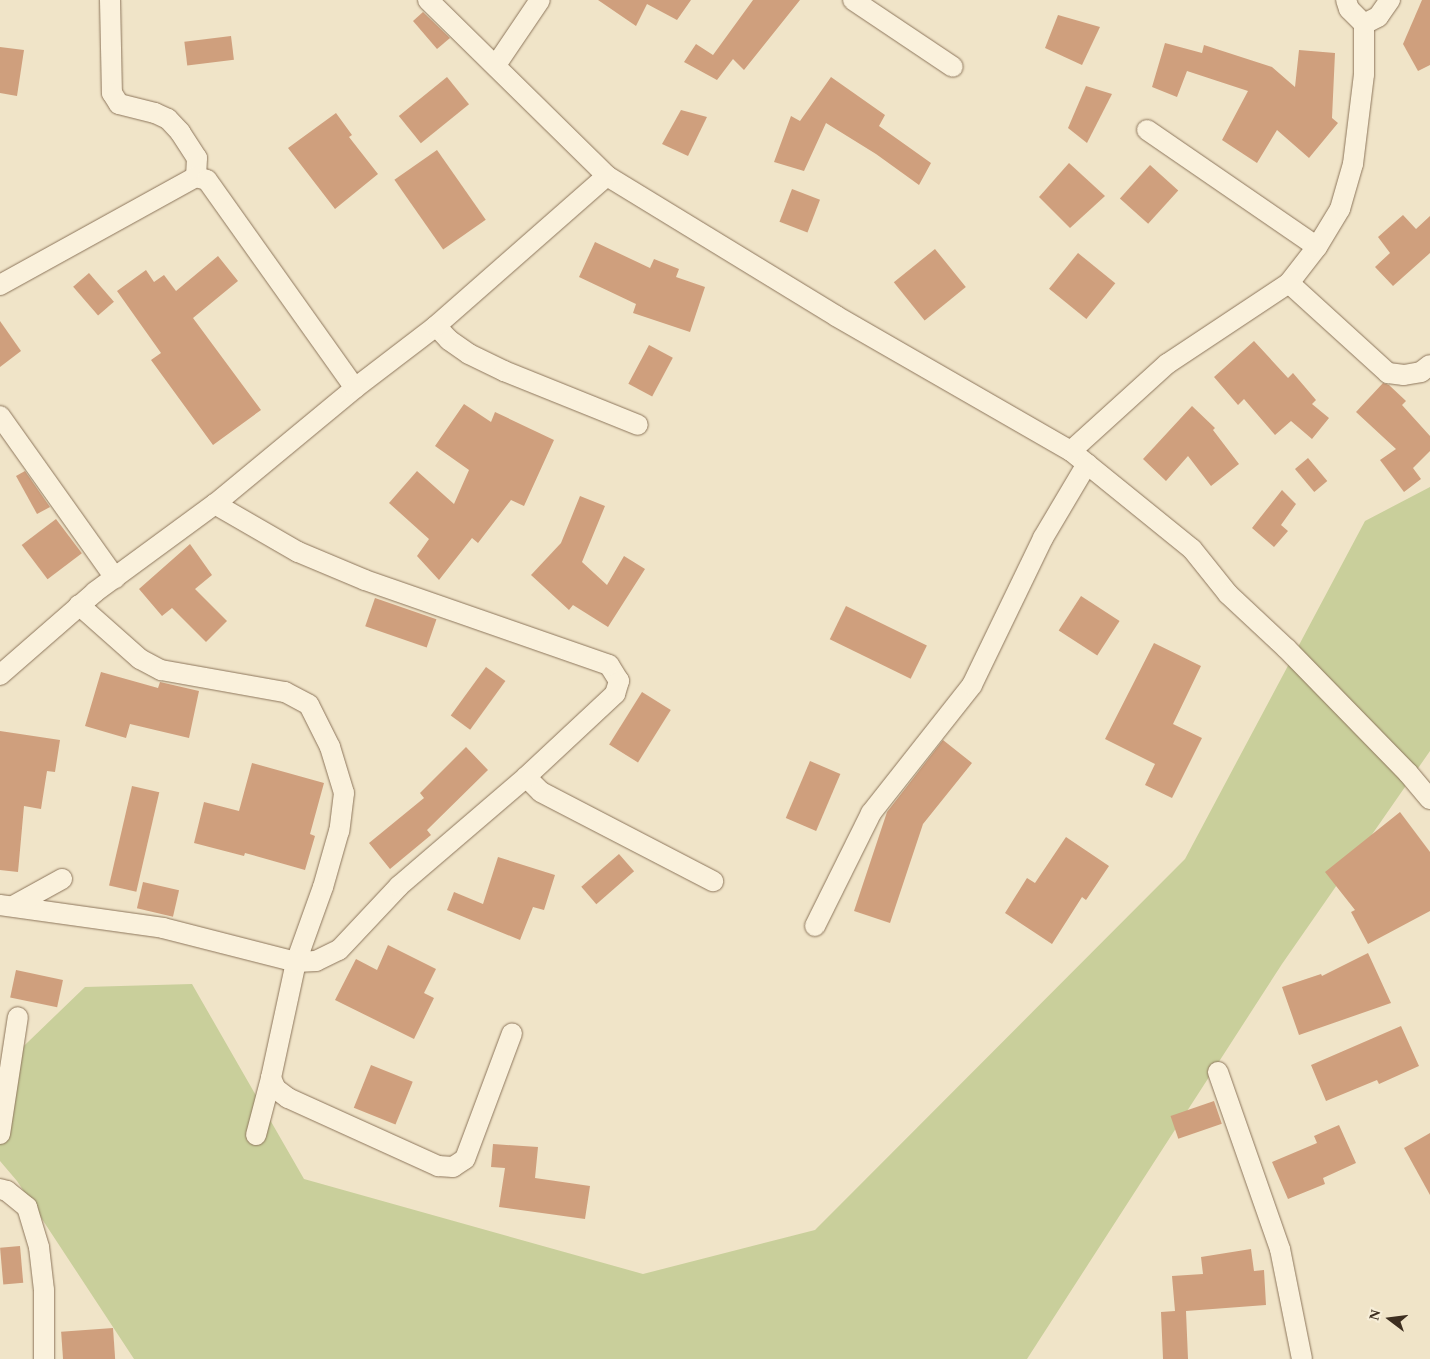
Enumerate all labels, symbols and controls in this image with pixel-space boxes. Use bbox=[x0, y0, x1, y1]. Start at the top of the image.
north arrow bbox=[1365, 1294, 1415, 1344]
text: N bbox=[1366, 1308, 1384, 1322]

